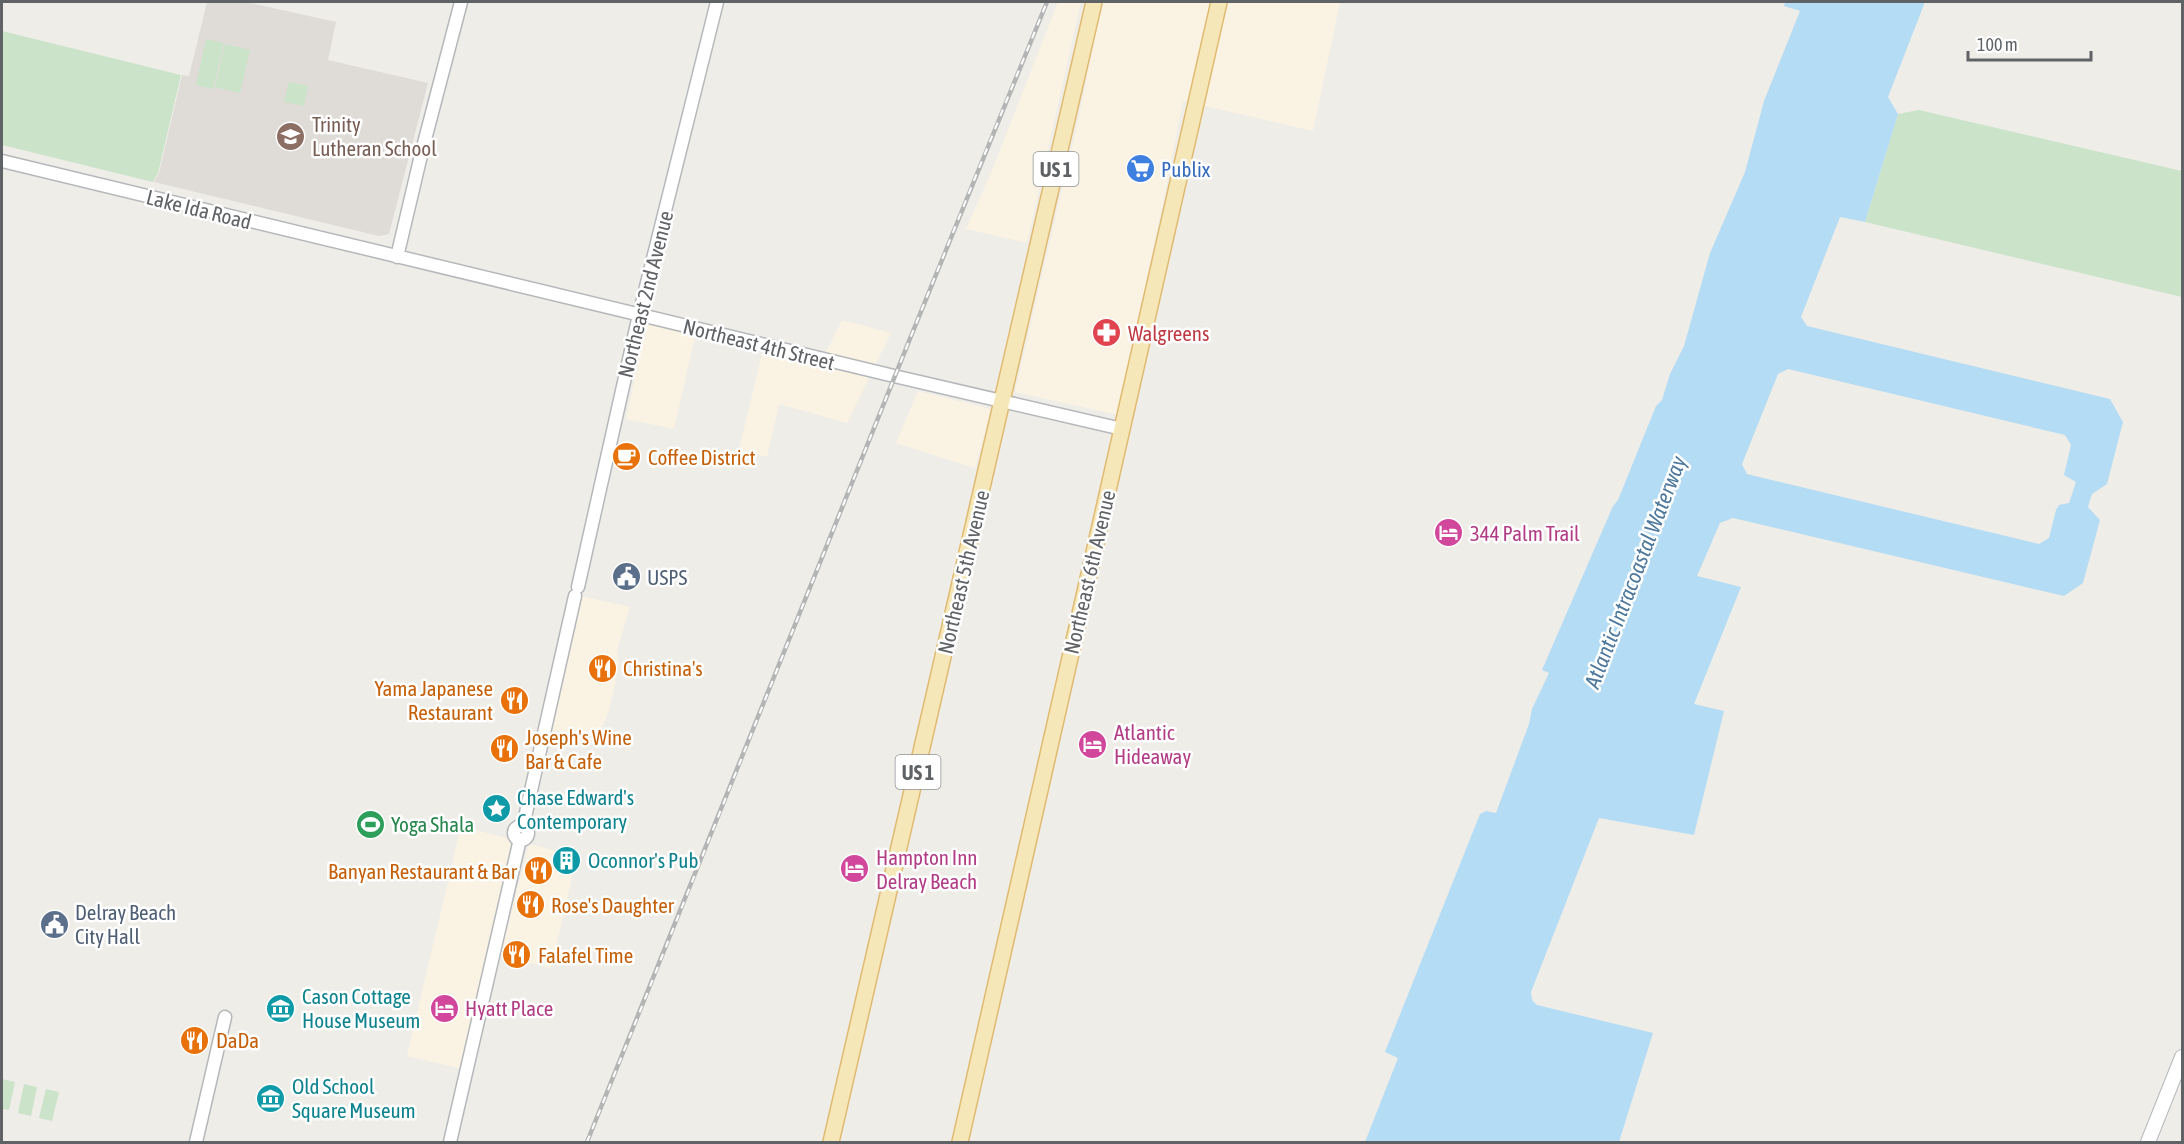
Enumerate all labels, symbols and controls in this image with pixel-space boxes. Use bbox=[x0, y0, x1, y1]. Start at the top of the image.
scale bar bbox=[1968, 24, 2091, 62]
text: 100 m bbox=[1977, 34, 2018, 55]
place label: Trinity Lutheran School bbox=[312, 112, 437, 160]
school or university icon: Trinity Lutheran School bbox=[275, 120, 307, 152]
road number: US 1 bbox=[1034, 152, 1078, 186]
supermarket icon: Publix bbox=[1124, 153, 1156, 185]
place label: Publix bbox=[1161, 157, 1211, 181]
street label: Lake Ida Road bbox=[144, 184, 254, 234]
street label: Northeast 2nd Avenue bbox=[613, 208, 677, 380]
street label: Northeast 4th Street bbox=[681, 314, 837, 374]
pharmacy icon: Walgreens bbox=[1091, 317, 1123, 349]
place label: Walgreens bbox=[1128, 321, 1209, 345]
cafe icon: Coffee District bbox=[611, 441, 643, 473]
place label: Coffee District bbox=[648, 445, 755, 469]
water label: Atlantic Intracoastal Waterway bbox=[1578, 451, 1692, 693]
street label: Northeast 5th Avenue bbox=[932, 488, 994, 656]
street label: Northeast 6th Avenue bbox=[1058, 488, 1120, 656]
hotel icon: 344 Palm Trail bbox=[1433, 517, 1465, 549]
place label: 344 Palm Trail bbox=[1470, 521, 1580, 545]
public building icon: USPS bbox=[610, 561, 642, 593]
place label: USPS bbox=[647, 565, 687, 589]
restaurant icon: Christina's bbox=[586, 652, 618, 684]
place label: Christina's bbox=[623, 656, 703, 680]
place label: Yama Japanese Restaurant bbox=[375, 676, 493, 724]
restaurant icon: Yama Japanese Restaurant bbox=[498, 684, 530, 716]
place label: Atlantic Hideaway bbox=[1114, 720, 1191, 768]
place label: Joseph's Wine Bar & Cafe bbox=[525, 725, 632, 773]
hotel icon: Atlantic Hideaway bbox=[1077, 728, 1109, 760]
restaurant icon: Joseph's Wine Bar & Cafe bbox=[488, 733, 520, 765]
road number: US 1 bbox=[896, 755, 940, 789]
place label: Chase Edward's Contemporary bbox=[517, 785, 634, 833]
place icon: Chase Edward's Contemporary bbox=[480, 793, 512, 825]
sports icon: Yoga Shala bbox=[354, 808, 386, 840]
place label: Yoga Shala bbox=[391, 812, 474, 836]
building icon: Oconnor's Pub bbox=[551, 844, 583, 876]
place label: Hampton Inn Delray Beach bbox=[876, 845, 978, 893]
place label: Oconnor's Pub bbox=[588, 848, 699, 872]
hotel icon: Hampton Inn Delray Beach bbox=[839, 853, 871, 885]
restaurant icon: Banyan Restaurant & Bar bbox=[522, 855, 554, 887]
place label: Banyan Restaurant & Bar bbox=[328, 859, 518, 883]
restaurant icon: Rose's Daughter bbox=[514, 889, 546, 921]
place label: Rose's Daughter bbox=[551, 893, 675, 917]
place label: Delray Beach City Hall bbox=[75, 900, 176, 948]
public building icon: Delray Beach City Hall bbox=[38, 908, 70, 940]
restaurant icon: Falafel Time bbox=[501, 939, 533, 971]
place label: Falafel Time bbox=[538, 943, 633, 967]
place label: Cason Cottage House Museum bbox=[302, 984, 420, 1032]
museum icon: Cason Cottage House Museum bbox=[265, 992, 297, 1024]
hotel icon: Hyatt Place bbox=[428, 992, 460, 1024]
place label: Hyatt Place bbox=[465, 996, 553, 1020]
restaurant icon: DaDa bbox=[179, 1024, 211, 1056]
place label: DaDa bbox=[216, 1028, 259, 1052]
place label: Old School Square Museum bbox=[292, 1074, 416, 1122]
museum icon: Old School Square Museum bbox=[255, 1082, 287, 1114]

